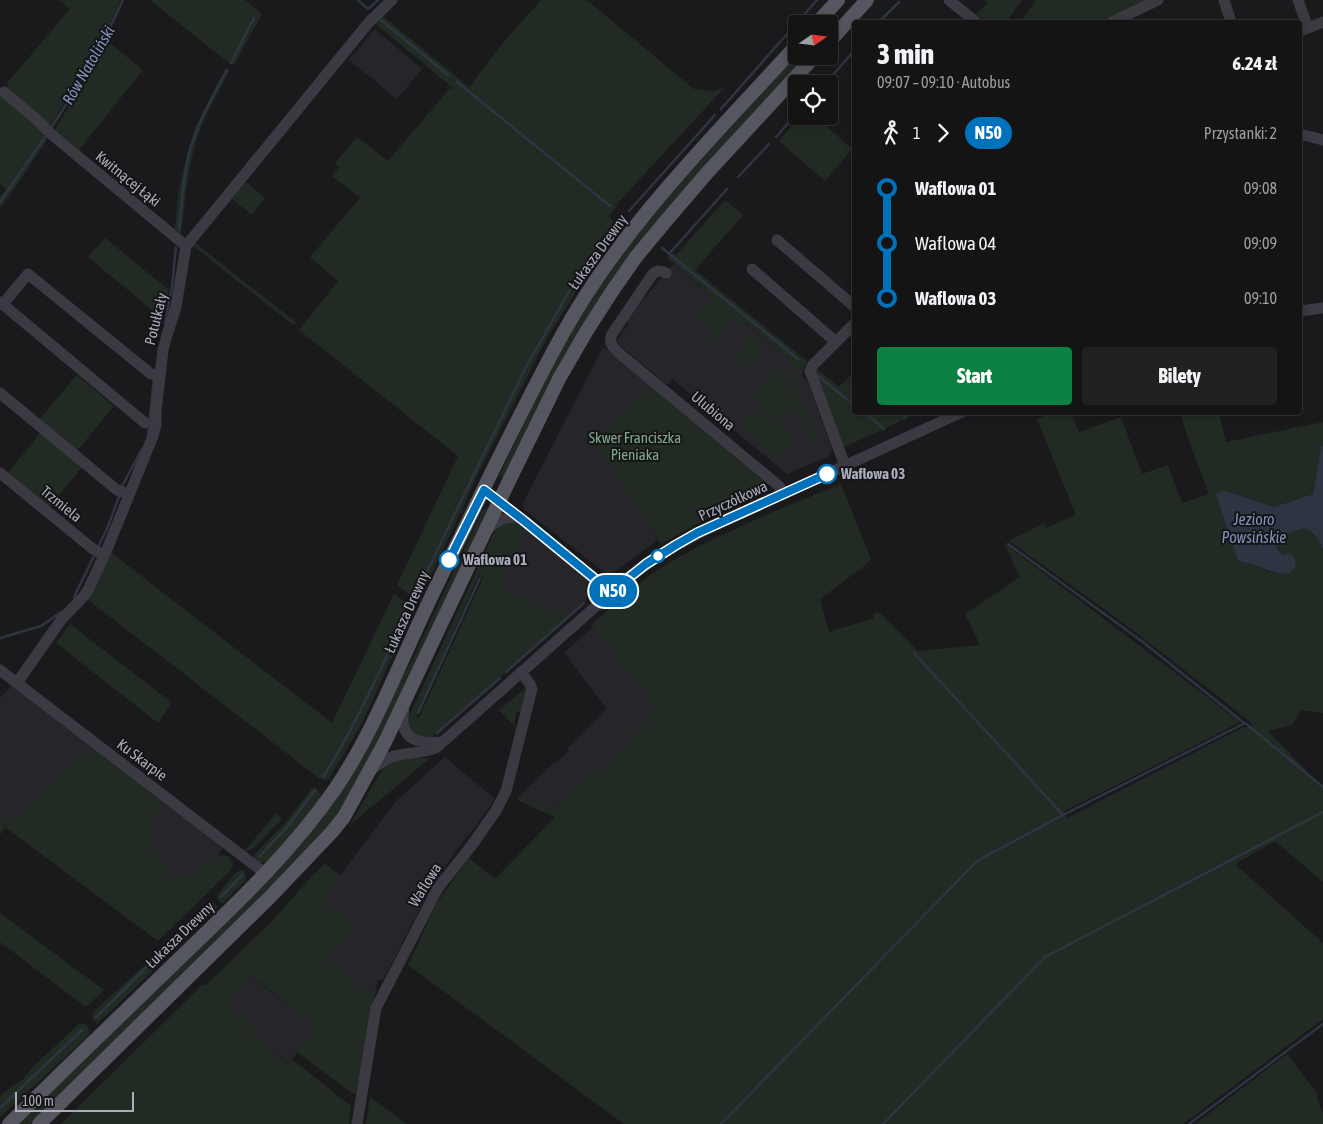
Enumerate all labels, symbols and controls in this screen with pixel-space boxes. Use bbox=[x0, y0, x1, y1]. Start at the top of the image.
north arrow bbox=[788, 15, 838, 65]
map controls bbox=[788, 15, 838, 125]
water label: Rów Natoliński bbox=[58, 22, 118, 107]
text: 3 min bbox=[877, 38, 934, 70]
text: 6.24 zł bbox=[1232, 52, 1277, 74]
text: 09:07 – 09:10 · Autobus bbox=[877, 73, 1010, 91]
button: locate bbox=[788, 75, 838, 125]
icon: walk bbox=[877, 119, 905, 147]
icon: forward bbox=[929, 119, 957, 147]
text: N50 bbox=[975, 122, 1002, 143]
text: 1 bbox=[913, 124, 921, 142]
text: Przystanki: 2 bbox=[1204, 124, 1277, 142]
street label: Kwitnącej Łąki bbox=[93, 147, 164, 210]
text: Waflowa 01 bbox=[915, 177, 996, 199]
text: 09:08 bbox=[1244, 179, 1277, 197]
street label: Łukasza Drewny bbox=[565, 211, 630, 292]
text: Waflowa 04 bbox=[915, 232, 996, 254]
text: 09:09 bbox=[1244, 234, 1277, 252]
text: Waflowa 03 bbox=[915, 287, 996, 309]
text: 09:10 bbox=[1244, 289, 1277, 307]
street label: Potułkały bbox=[141, 291, 170, 347]
button: Start bbox=[877, 347, 1072, 405]
button: Bilety bbox=[1082, 347, 1277, 405]
street label: Ulubiona bbox=[688, 387, 739, 434]
park label: Skwer Franciszka Pieniaka bbox=[589, 429, 681, 463]
marker: Waflowa 03 bbox=[817, 464, 837, 484]
place label: Waflowa 03 bbox=[840, 465, 905, 482]
street label: Przyczółkowa bbox=[696, 477, 770, 524]
street label: Trzmiela bbox=[37, 482, 85, 525]
water label: Jezioro Powsińskie bbox=[1222, 510, 1286, 546]
unlabelled marker bbox=[651, 549, 665, 563]
marker: Waflowa 01 bbox=[439, 550, 459, 570]
place label: Waflowa 01 bbox=[462, 551, 527, 568]
street label: Łukasza Drewny bbox=[381, 568, 432, 656]
line badge: N50 bbox=[584, 575, 642, 607]
text: N50 bbox=[599, 580, 627, 601]
street label: Ku Skarpie bbox=[114, 735, 171, 784]
street label: Waflowa bbox=[405, 860, 445, 910]
street label: Łukasza Drewny bbox=[142, 898, 217, 971]
scale bar bbox=[15, 1089, 134, 1112]
text: 100 m bbox=[22, 1093, 54, 1109]

